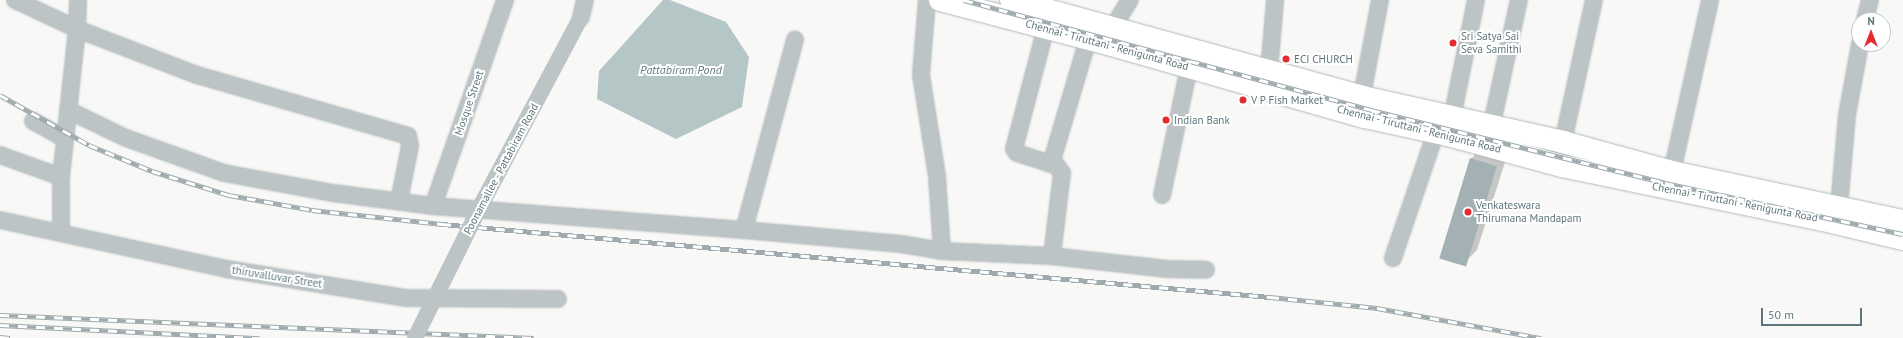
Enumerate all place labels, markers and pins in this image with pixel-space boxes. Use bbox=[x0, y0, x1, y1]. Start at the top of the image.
place label: Sri Satya Sai Seva Samithi bbox=[1461, 30, 1522, 56]
marker: Sri Satya Sai Seva Samithi bbox=[1448, 38, 1458, 48]
place label: ECI CHURCH bbox=[1294, 52, 1353, 66]
marker: ECI CHURCH bbox=[1281, 54, 1291, 64]
place label: V P Fish Market bbox=[1251, 93, 1324, 107]
marker: V P Fish Market bbox=[1238, 95, 1248, 105]
place label: Indian Bank bbox=[1174, 113, 1230, 127]
marker: Indian Bank bbox=[1161, 115, 1171, 125]
place label: Venkateswara Thirumana Mandapam bbox=[1476, 199, 1581, 225]
marker: Venkateswara Thirumana Mandapam bbox=[1463, 207, 1473, 217]

